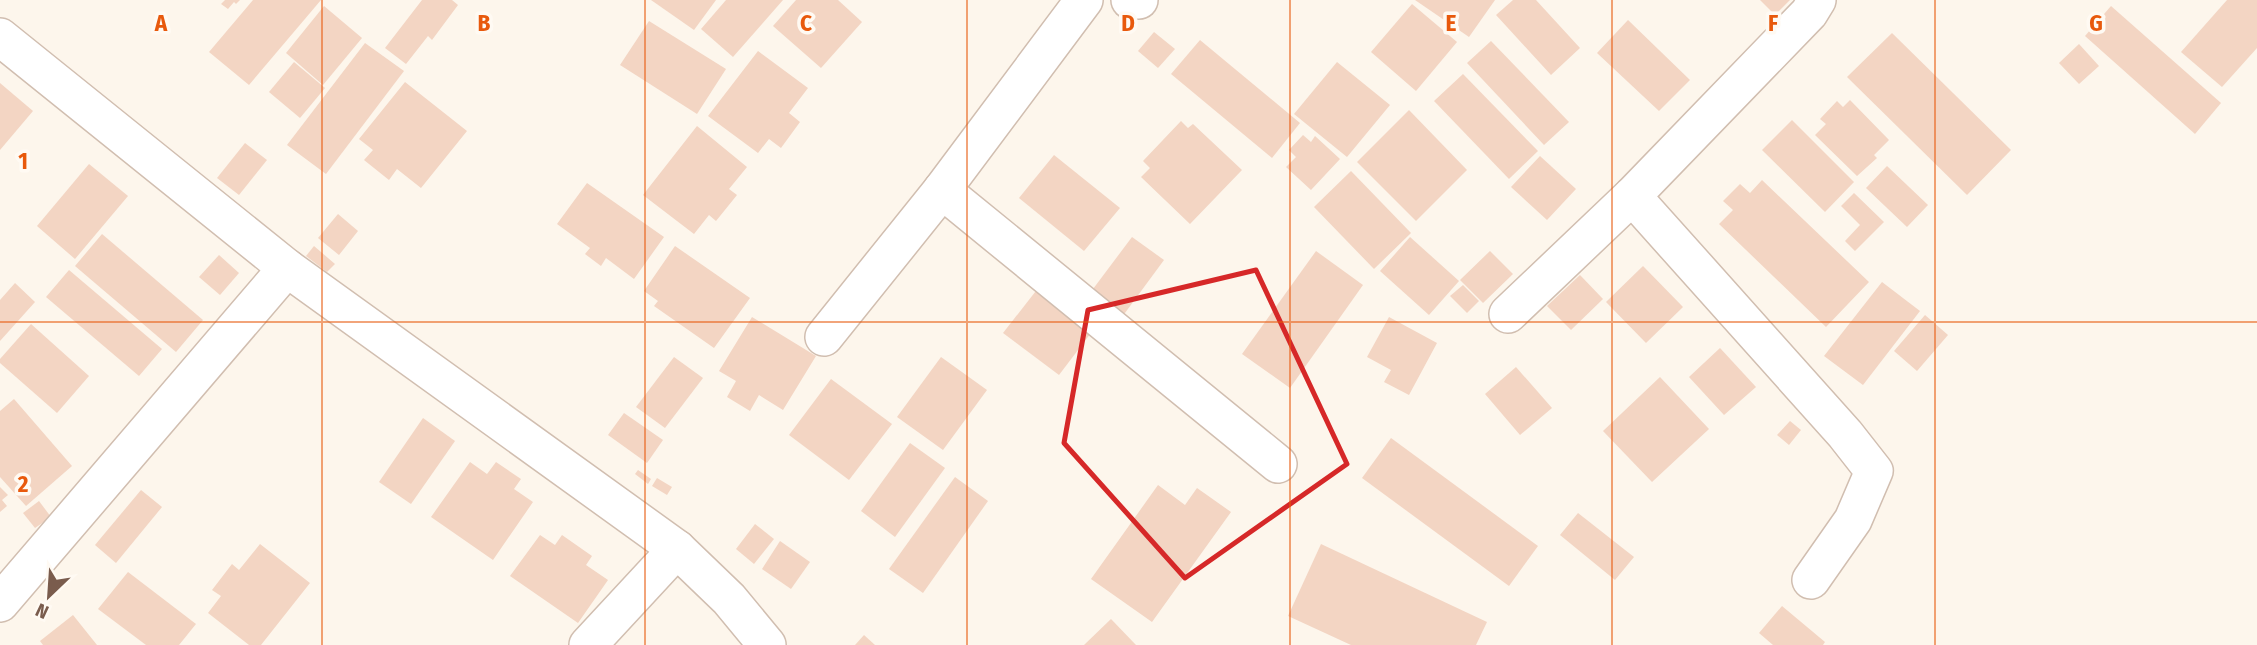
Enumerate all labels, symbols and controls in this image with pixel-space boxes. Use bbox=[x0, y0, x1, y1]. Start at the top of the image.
text: A bbox=[154, 9, 168, 37]
text: B bbox=[478, 9, 491, 37]
text: C bbox=[800, 9, 812, 37]
text: D bbox=[1121, 9, 1135, 37]
text: E bbox=[1446, 9, 1457, 37]
text: F bbox=[1768, 9, 1778, 37]
text: G bbox=[2089, 9, 2103, 37]
text: 1 bbox=[18, 147, 28, 175]
text: 2 bbox=[17, 470, 29, 498]
north arrow bbox=[14, 561, 84, 631]
text: N bbox=[32, 598, 52, 624]

